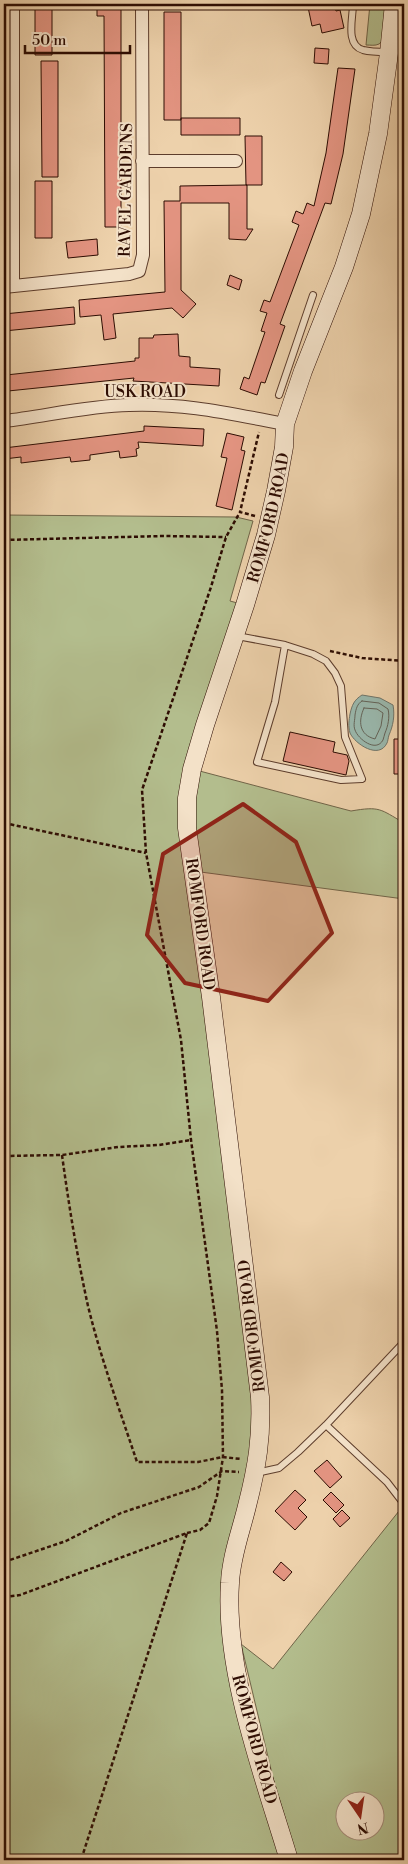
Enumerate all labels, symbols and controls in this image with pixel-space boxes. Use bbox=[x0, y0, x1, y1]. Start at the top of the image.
scale bar bbox=[25, 22, 130, 54]
text: 50 m bbox=[32, 31, 66, 50]
street label: RAVEL GARDENS bbox=[115, 123, 137, 257]
street label: USK ROAD bbox=[104, 382, 186, 402]
street label: ROMFORD ROAD bbox=[243, 451, 294, 585]
street label: ROMFORD ROAD bbox=[181, 857, 219, 992]
street label: ROMFORD ROAD bbox=[234, 1258, 270, 1393]
street label: ROMFORD ROAD bbox=[227, 1672, 281, 1806]
north arrow bbox=[336, 1792, 386, 1842]
text: N bbox=[355, 1818, 370, 1838]

